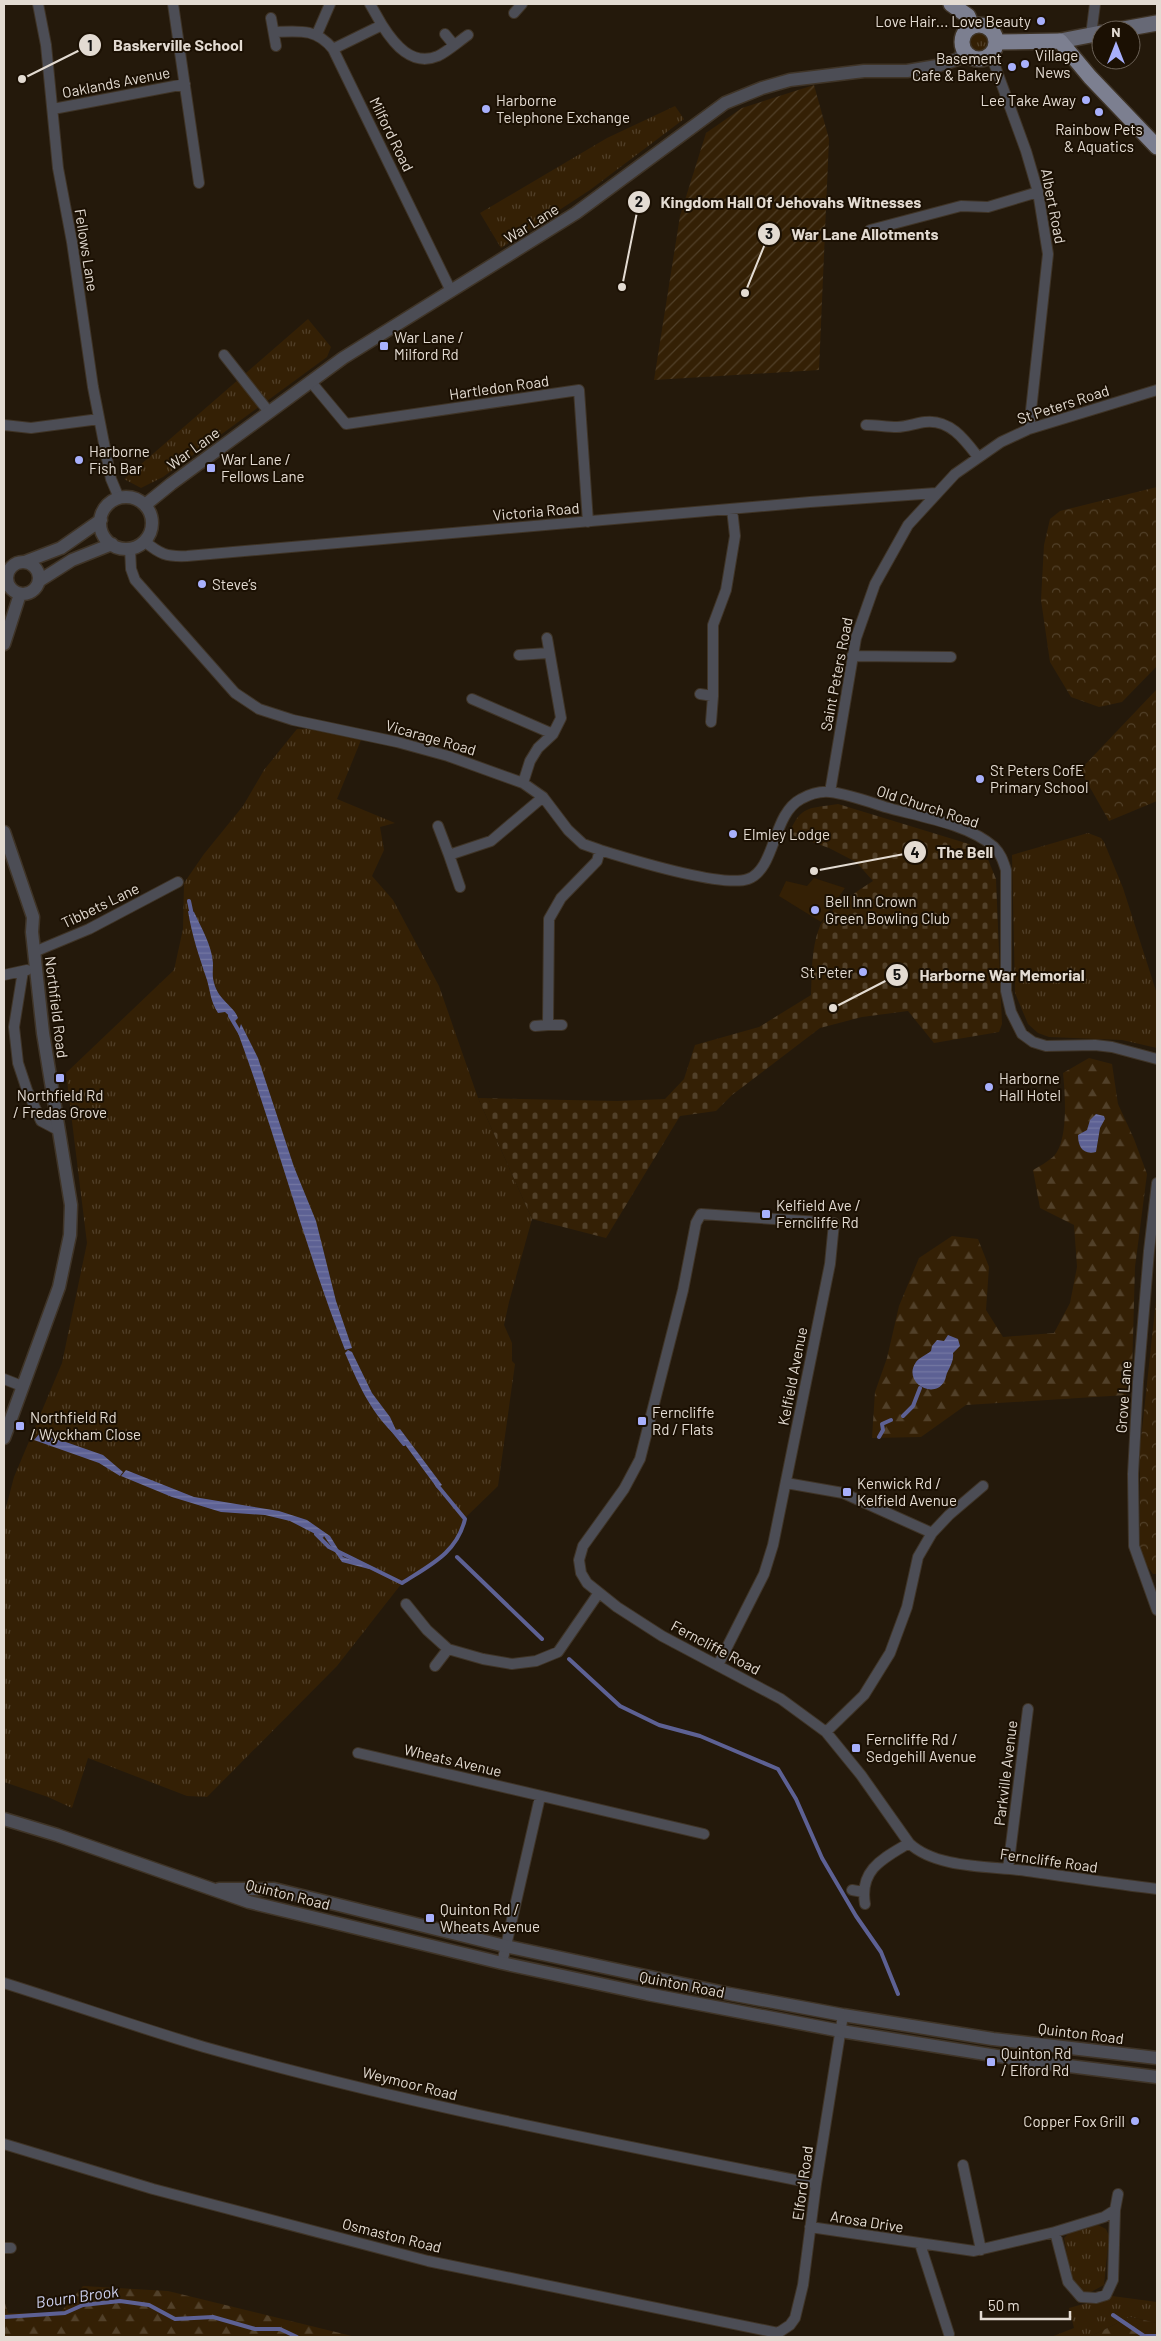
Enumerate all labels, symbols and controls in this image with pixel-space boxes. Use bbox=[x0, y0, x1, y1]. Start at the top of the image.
place label: Love Hair... Love Beauty bbox=[875, 12, 1031, 30]
marker: Love Hair... Love Beauty bbox=[1035, 15, 1047, 27]
north arrow bbox=[1091, 20, 1141, 70]
text: N bbox=[1111, 23, 1121, 40]
callout: Baskerville School bbox=[78, 30, 253, 61]
text: Baskerville School bbox=[113, 35, 243, 54]
text: 1 bbox=[87, 36, 93, 54]
place label: Village News bbox=[1035, 46, 1078, 81]
place label: Basement Cafe & Bakery bbox=[912, 49, 1002, 84]
marker: Village News bbox=[1019, 58, 1031, 70]
marker: Basement Cafe & Bakery bbox=[1006, 61, 1018, 73]
street label: Oaklands Avenue bbox=[61, 63, 172, 101]
place label: Harborne Telephone Exchange bbox=[496, 91, 630, 126]
place label: Lee Take Away bbox=[980, 91, 1076, 109]
street label: Milford Road bbox=[366, 94, 418, 174]
marker: Lee Take Away bbox=[1080, 94, 1092, 106]
marker: Harborne Telephone Exchange bbox=[480, 103, 492, 115]
marker: Rainbow Pets & Aquatics bbox=[1093, 106, 1105, 118]
place label: Rainbow Pets & Aquatics bbox=[1055, 120, 1143, 155]
street label: Albert Road bbox=[1038, 167, 1070, 245]
callout: Kingdom Hall Of Jehovahs Witnesses bbox=[626, 187, 932, 218]
text: 2 bbox=[635, 192, 643, 210]
text: Kingdom Hall Of Jehovahs Witnesses bbox=[661, 192, 921, 211]
street label: War Lane bbox=[500, 199, 562, 247]
street label: Fellows Lane bbox=[72, 207, 102, 293]
callout: War Lane Allotments bbox=[756, 219, 948, 250]
text: 3 bbox=[765, 224, 773, 242]
text: War Lane Allotments bbox=[791, 224, 939, 243]
place label: War Lane / Milford Rd bbox=[394, 328, 464, 363]
marker: War Lane / Milford Rd bbox=[378, 340, 390, 352]
street label: Hartledon Road bbox=[448, 371, 550, 403]
street label: St Peters Road bbox=[1015, 381, 1111, 427]
street label: War Lane bbox=[163, 423, 223, 473]
place label: Harborne Fish Bar bbox=[89, 442, 150, 477]
place label: War Lane / Fellows Lane bbox=[221, 450, 304, 485]
marker: Harborne Fish Bar bbox=[73, 454, 85, 466]
marker: War Lane / Fellows Lane bbox=[205, 462, 217, 474]
street label: Victoria Road bbox=[492, 498, 580, 524]
place label: Steve’s bbox=[212, 575, 257, 593]
marker: Steve’s bbox=[196, 578, 208, 590]
street label: Saint Peters Road bbox=[816, 616, 856, 732]
street label: Vicarage Road bbox=[384, 715, 478, 759]
place label: St Peters CofE Primary School bbox=[990, 761, 1088, 796]
marker: St Peters CofE Primary School bbox=[974, 773, 986, 785]
street label: Old Church Road bbox=[875, 781, 981, 831]
place label: Elmley Lodge bbox=[743, 825, 830, 843]
marker: Elmley Lodge bbox=[727, 828, 739, 840]
callout: The Bell bbox=[902, 837, 1004, 868]
text: The Bell bbox=[937, 842, 993, 861]
text: 4 bbox=[910, 843, 920, 861]
street label: Tibbets Lane bbox=[58, 878, 142, 932]
place label: Bell Inn Crown Green Bowling Club bbox=[825, 892, 950, 927]
marker: Bell Inn Crown Green Bowling Club bbox=[809, 904, 821, 916]
street label: Northfield Road bbox=[42, 955, 72, 1059]
callout: Harborne War Memorial bbox=[884, 959, 1094, 990]
place label: St Peter bbox=[801, 963, 854, 981]
text: 5 bbox=[893, 965, 901, 983]
text: Harborne War Memorial bbox=[919, 965, 1085, 984]
marker: St Peter bbox=[857, 966, 869, 978]
place label: Harborne Hall Hotel bbox=[999, 1069, 1061, 1104]
marker: Northfield Rd / Fredas Grove bbox=[54, 1072, 66, 1084]
marker: Harborne Hall Hotel bbox=[983, 1081, 995, 1093]
place label: Northfield Rd / Fredas Grove bbox=[13, 1086, 107, 1121]
place label: Kelfield Ave / Ferncliffe Rd bbox=[776, 1196, 861, 1231]
marker: Kelfield Ave / Ferncliffe Rd bbox=[760, 1208, 772, 1220]
street label: Kelfield Avenue bbox=[774, 1325, 810, 1427]
street label: Grove Lane bbox=[1111, 1360, 1135, 1434]
place label: Ferncliffe Rd / Flats bbox=[652, 1403, 714, 1438]
place label: Northfield Rd / Wyckham Close bbox=[30, 1408, 141, 1443]
marker: Ferncliffe Rd / Flats bbox=[636, 1415, 648, 1427]
marker: Northfield Rd / Wyckham Close bbox=[14, 1420, 26, 1432]
place label: Kenwick Rd / Kelfield Avenue bbox=[857, 1474, 957, 1509]
marker: Kenwick Rd / Kelfield Avenue bbox=[841, 1486, 853, 1498]
street label: Ferncliffe Road bbox=[668, 1616, 764, 1678]
street label: Parkville Avenue bbox=[990, 1719, 1020, 1827]
place label: Ferncliffe Rd / Sedgehill Avenue bbox=[866, 1730, 976, 1765]
street label: Wheats Avenue bbox=[402, 1740, 504, 1780]
marker: Ferncliffe Rd / Sedgehill Avenue bbox=[850, 1742, 862, 1754]
street label: Ferncliffe Road bbox=[999, 1844, 1099, 1876]
street label: Quinton Road bbox=[244, 1875, 332, 1913]
place label: Quinton Rd / Wheats Avenue bbox=[440, 1900, 540, 1935]
marker: Quinton Rd / Wheats Avenue bbox=[424, 1912, 436, 1924]
street label: Quinton Road bbox=[638, 1967, 726, 2001]
street label: Quinton Road bbox=[1037, 2019, 1125, 2047]
place label: Quinton Rd / Elford Rd bbox=[1001, 2044, 1071, 2079]
marker: Quinton Rd / Elford Rd bbox=[985, 2056, 997, 2068]
street label: Weymoor Road bbox=[361, 2062, 459, 2104]
place label: Copper Fox Grill bbox=[1023, 2112, 1125, 2130]
marker: Copper Fox Grill bbox=[1129, 2115, 1141, 2127]
street label: Elford Road bbox=[788, 2145, 816, 2221]
street label: Arosa Drive bbox=[829, 2206, 905, 2236]
street label: Osmaston Road bbox=[341, 2214, 443, 2256]
water label: Bourn Brook bbox=[34, 2281, 120, 2311]
scale bar bbox=[981, 2288, 1070, 2320]
text: 50 m bbox=[988, 2296, 1020, 2314]

